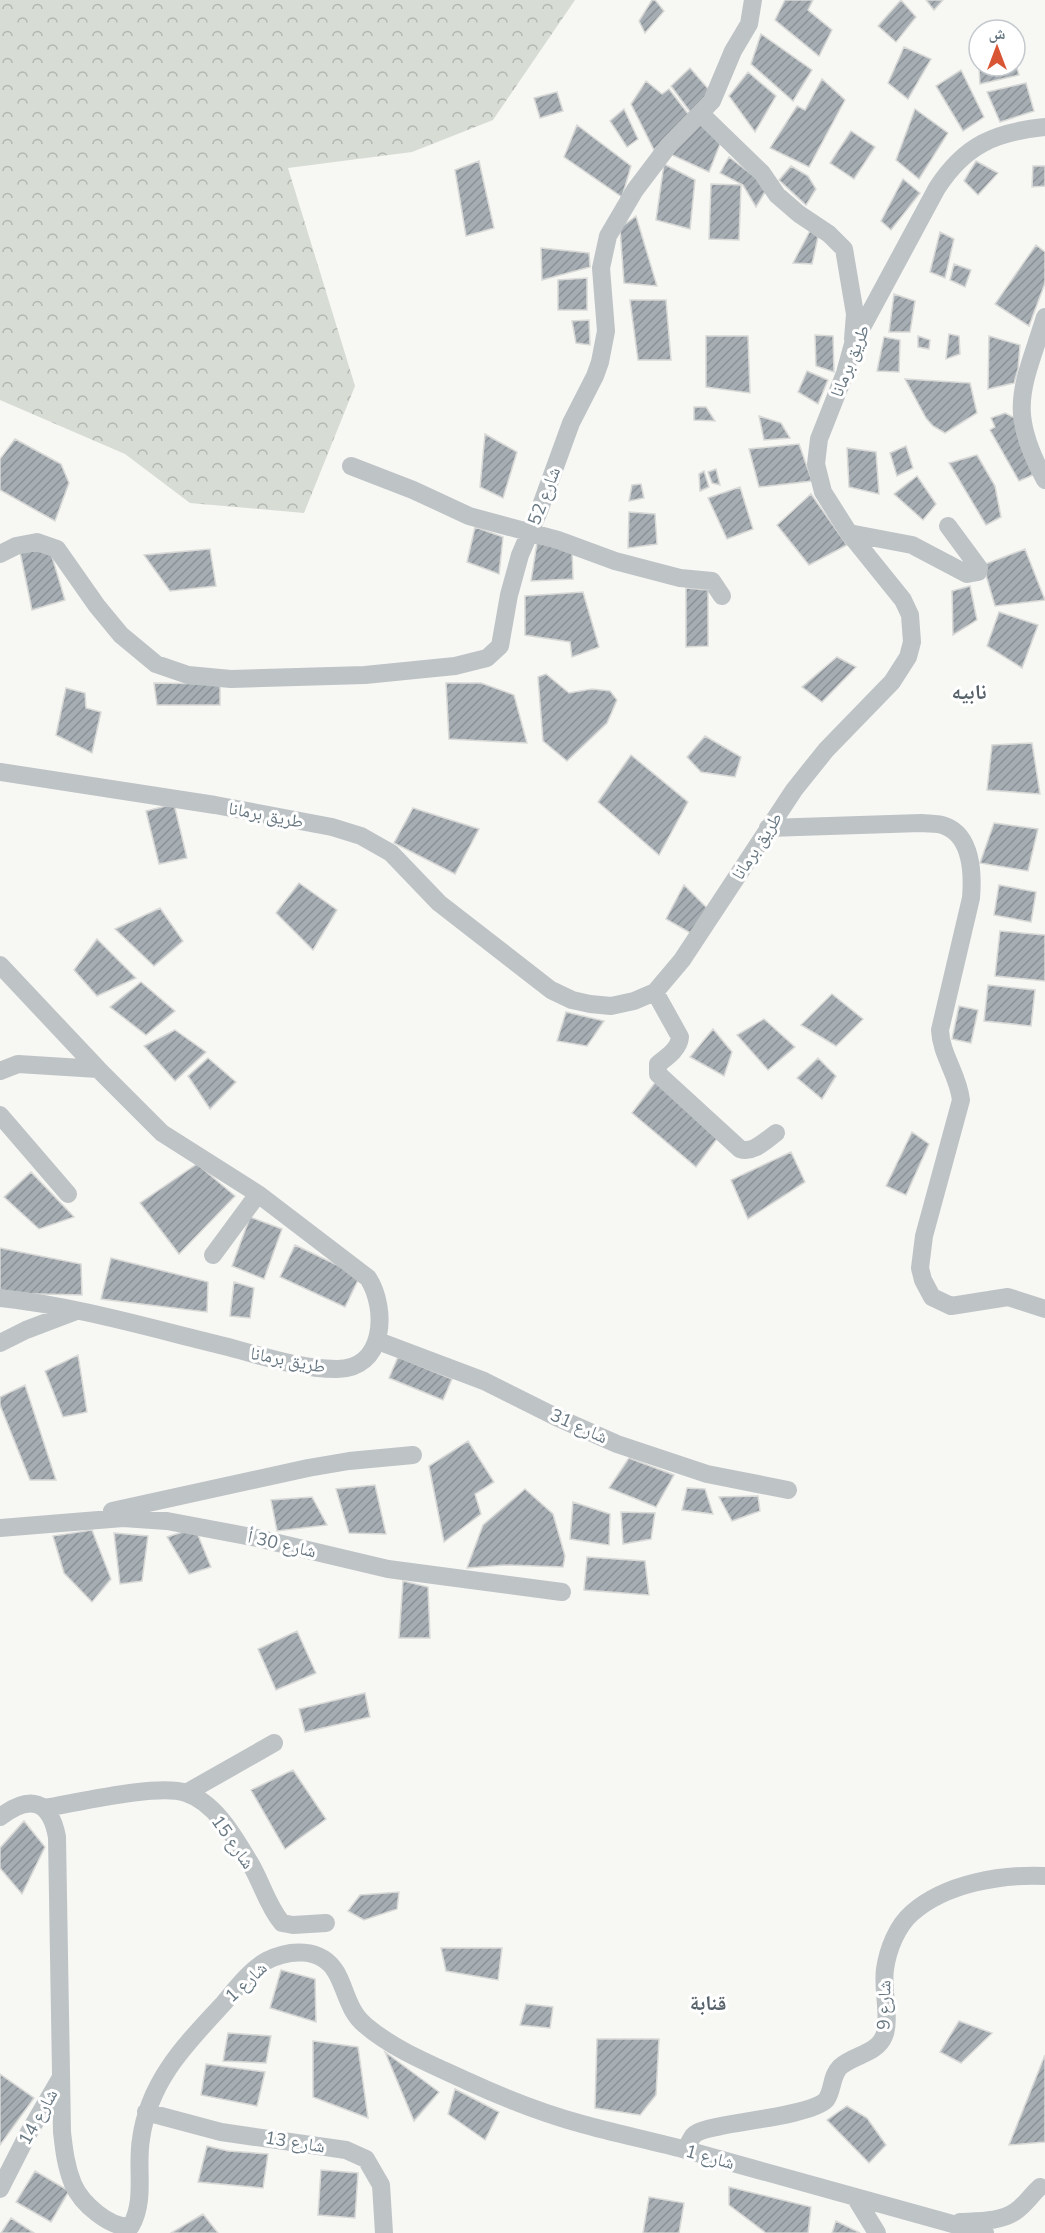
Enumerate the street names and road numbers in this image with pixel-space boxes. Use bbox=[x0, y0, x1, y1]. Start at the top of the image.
street label: طريق برمانا bbox=[825, 321, 875, 401]
street label: شارع 52 bbox=[522, 463, 566, 529]
street label: طريق برمانا bbox=[226, 796, 306, 834]
street label: طريق برمانا bbox=[726, 808, 788, 884]
street label: طريق برمانا bbox=[248, 1341, 328, 1379]
street label: شارع 31 bbox=[546, 1403, 612, 1449]
street label: شارع 30 أ bbox=[245, 1524, 319, 1563]
street label: شارع 15 bbox=[206, 1810, 260, 1874]
street label: شارع 1 bbox=[220, 1956, 272, 2008]
street label: شارع 9 bbox=[872, 1980, 896, 2030]
street label: شارع 14 bbox=[13, 2085, 63, 2149]
street label: شارع 13 bbox=[263, 2125, 327, 2159]
street label: شارع 1 bbox=[683, 2139, 737, 2175]

